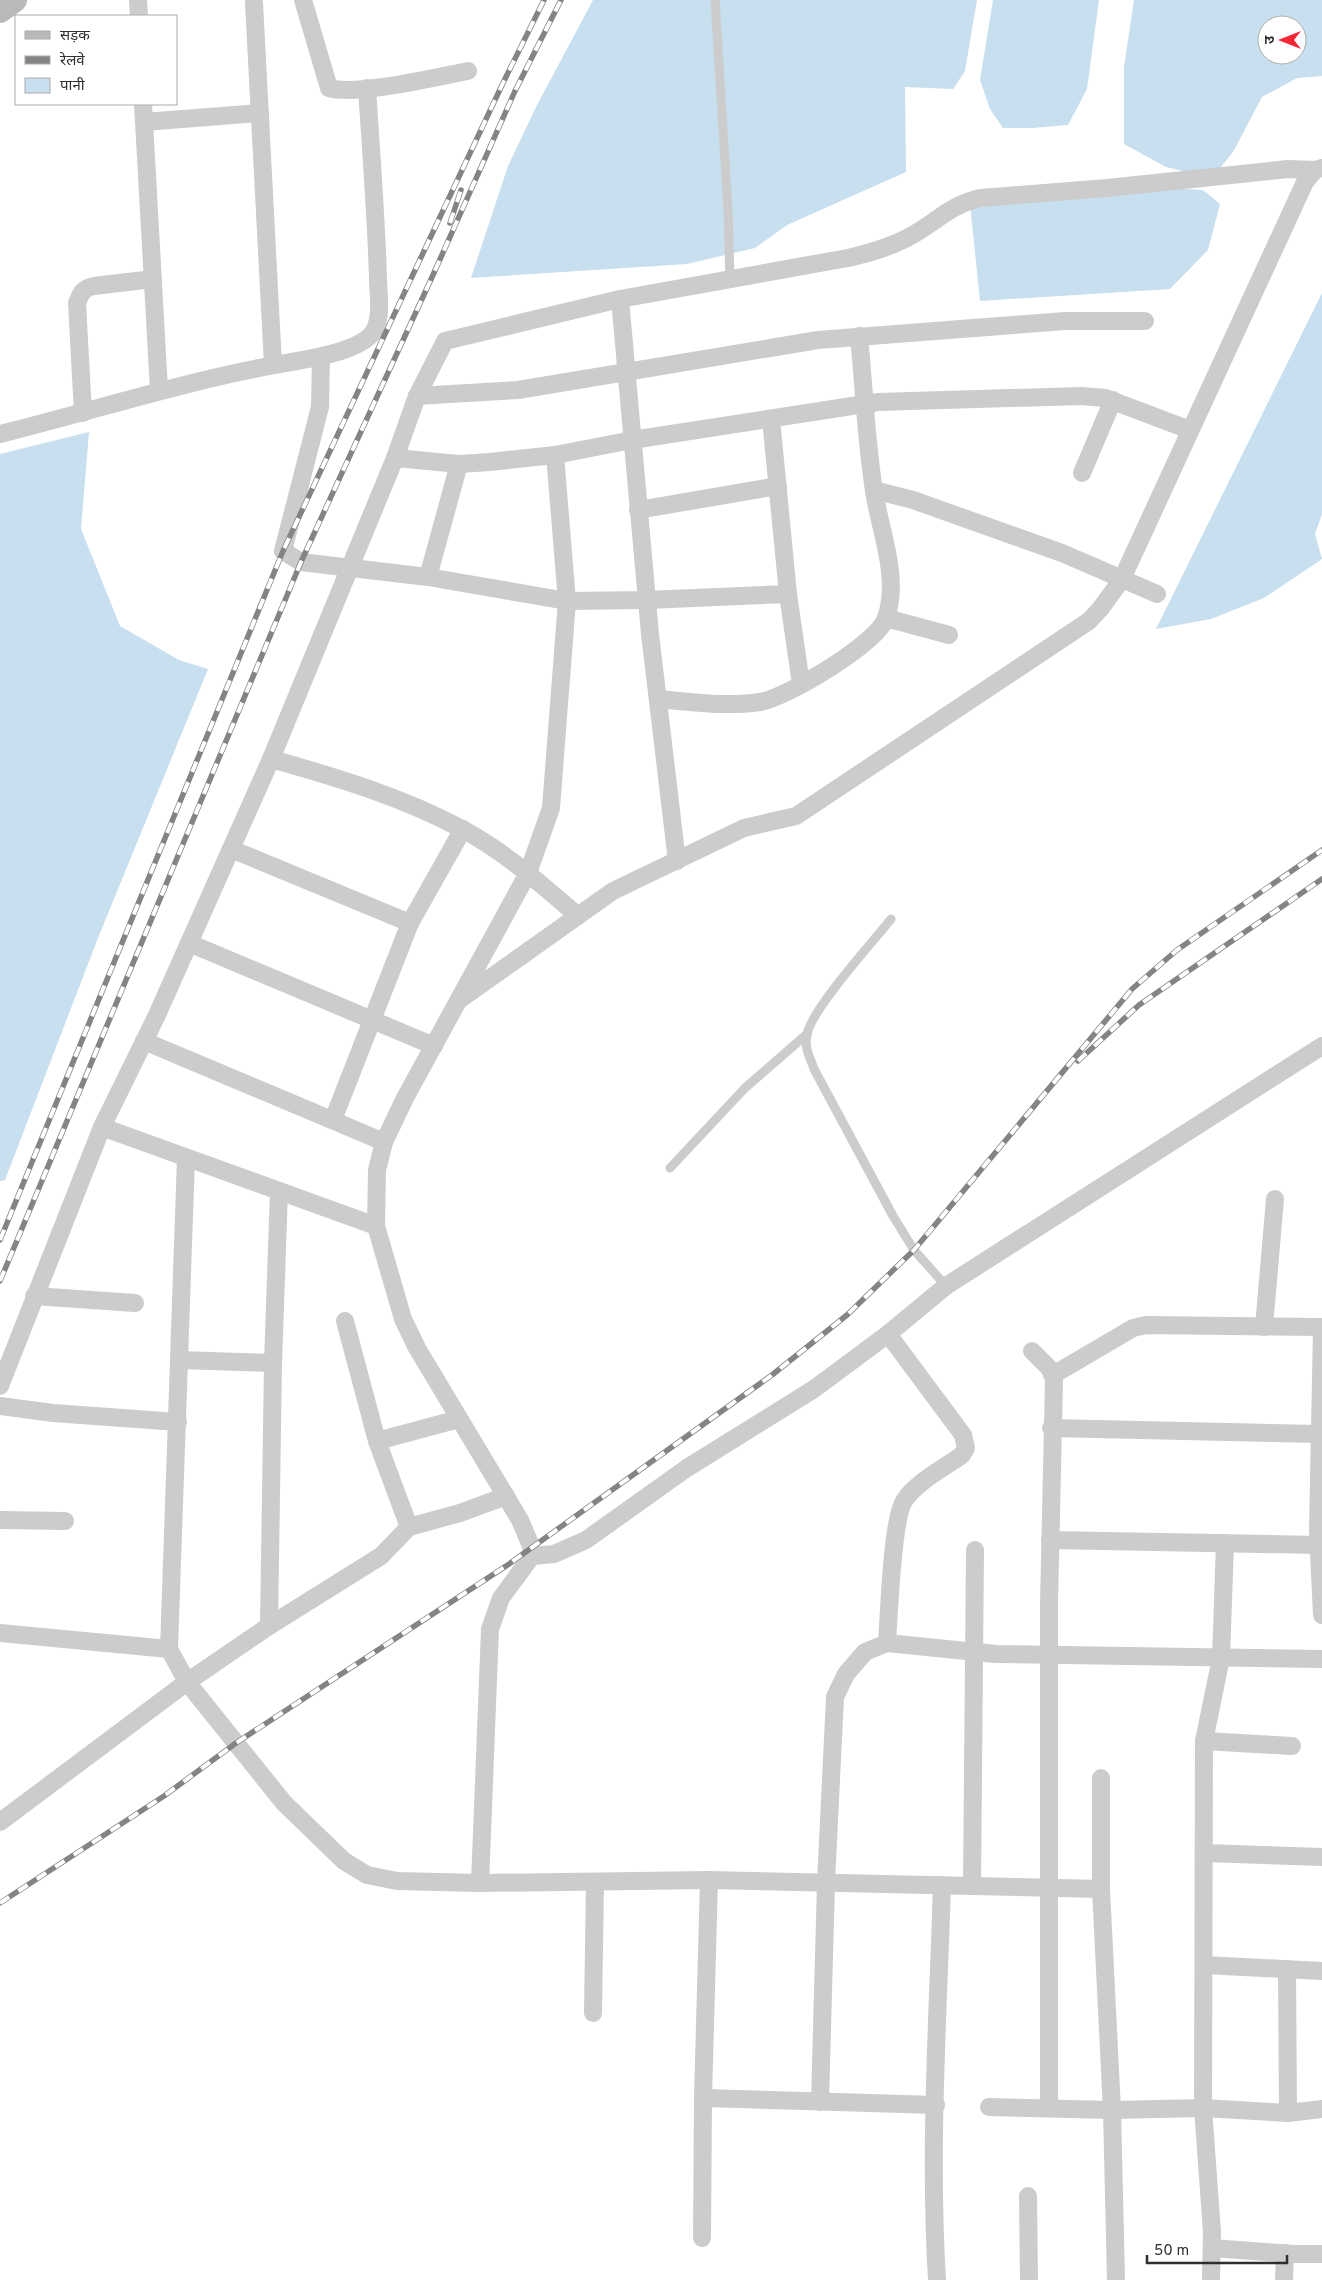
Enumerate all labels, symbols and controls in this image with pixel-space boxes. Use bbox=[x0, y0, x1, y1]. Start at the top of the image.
legend bbox=[15, 15, 178, 105]
north arrow bbox=[1257, 15, 1307, 65]
text: सड़क bbox=[60, 27, 90, 46]
text: उ bbox=[1262, 35, 1279, 44]
text: रेलवे bbox=[59, 51, 85, 71]
text: पानी bbox=[60, 77, 86, 96]
scale bar bbox=[1147, 2232, 1287, 2264]
text: 50 m bbox=[1154, 2242, 1189, 2261]

